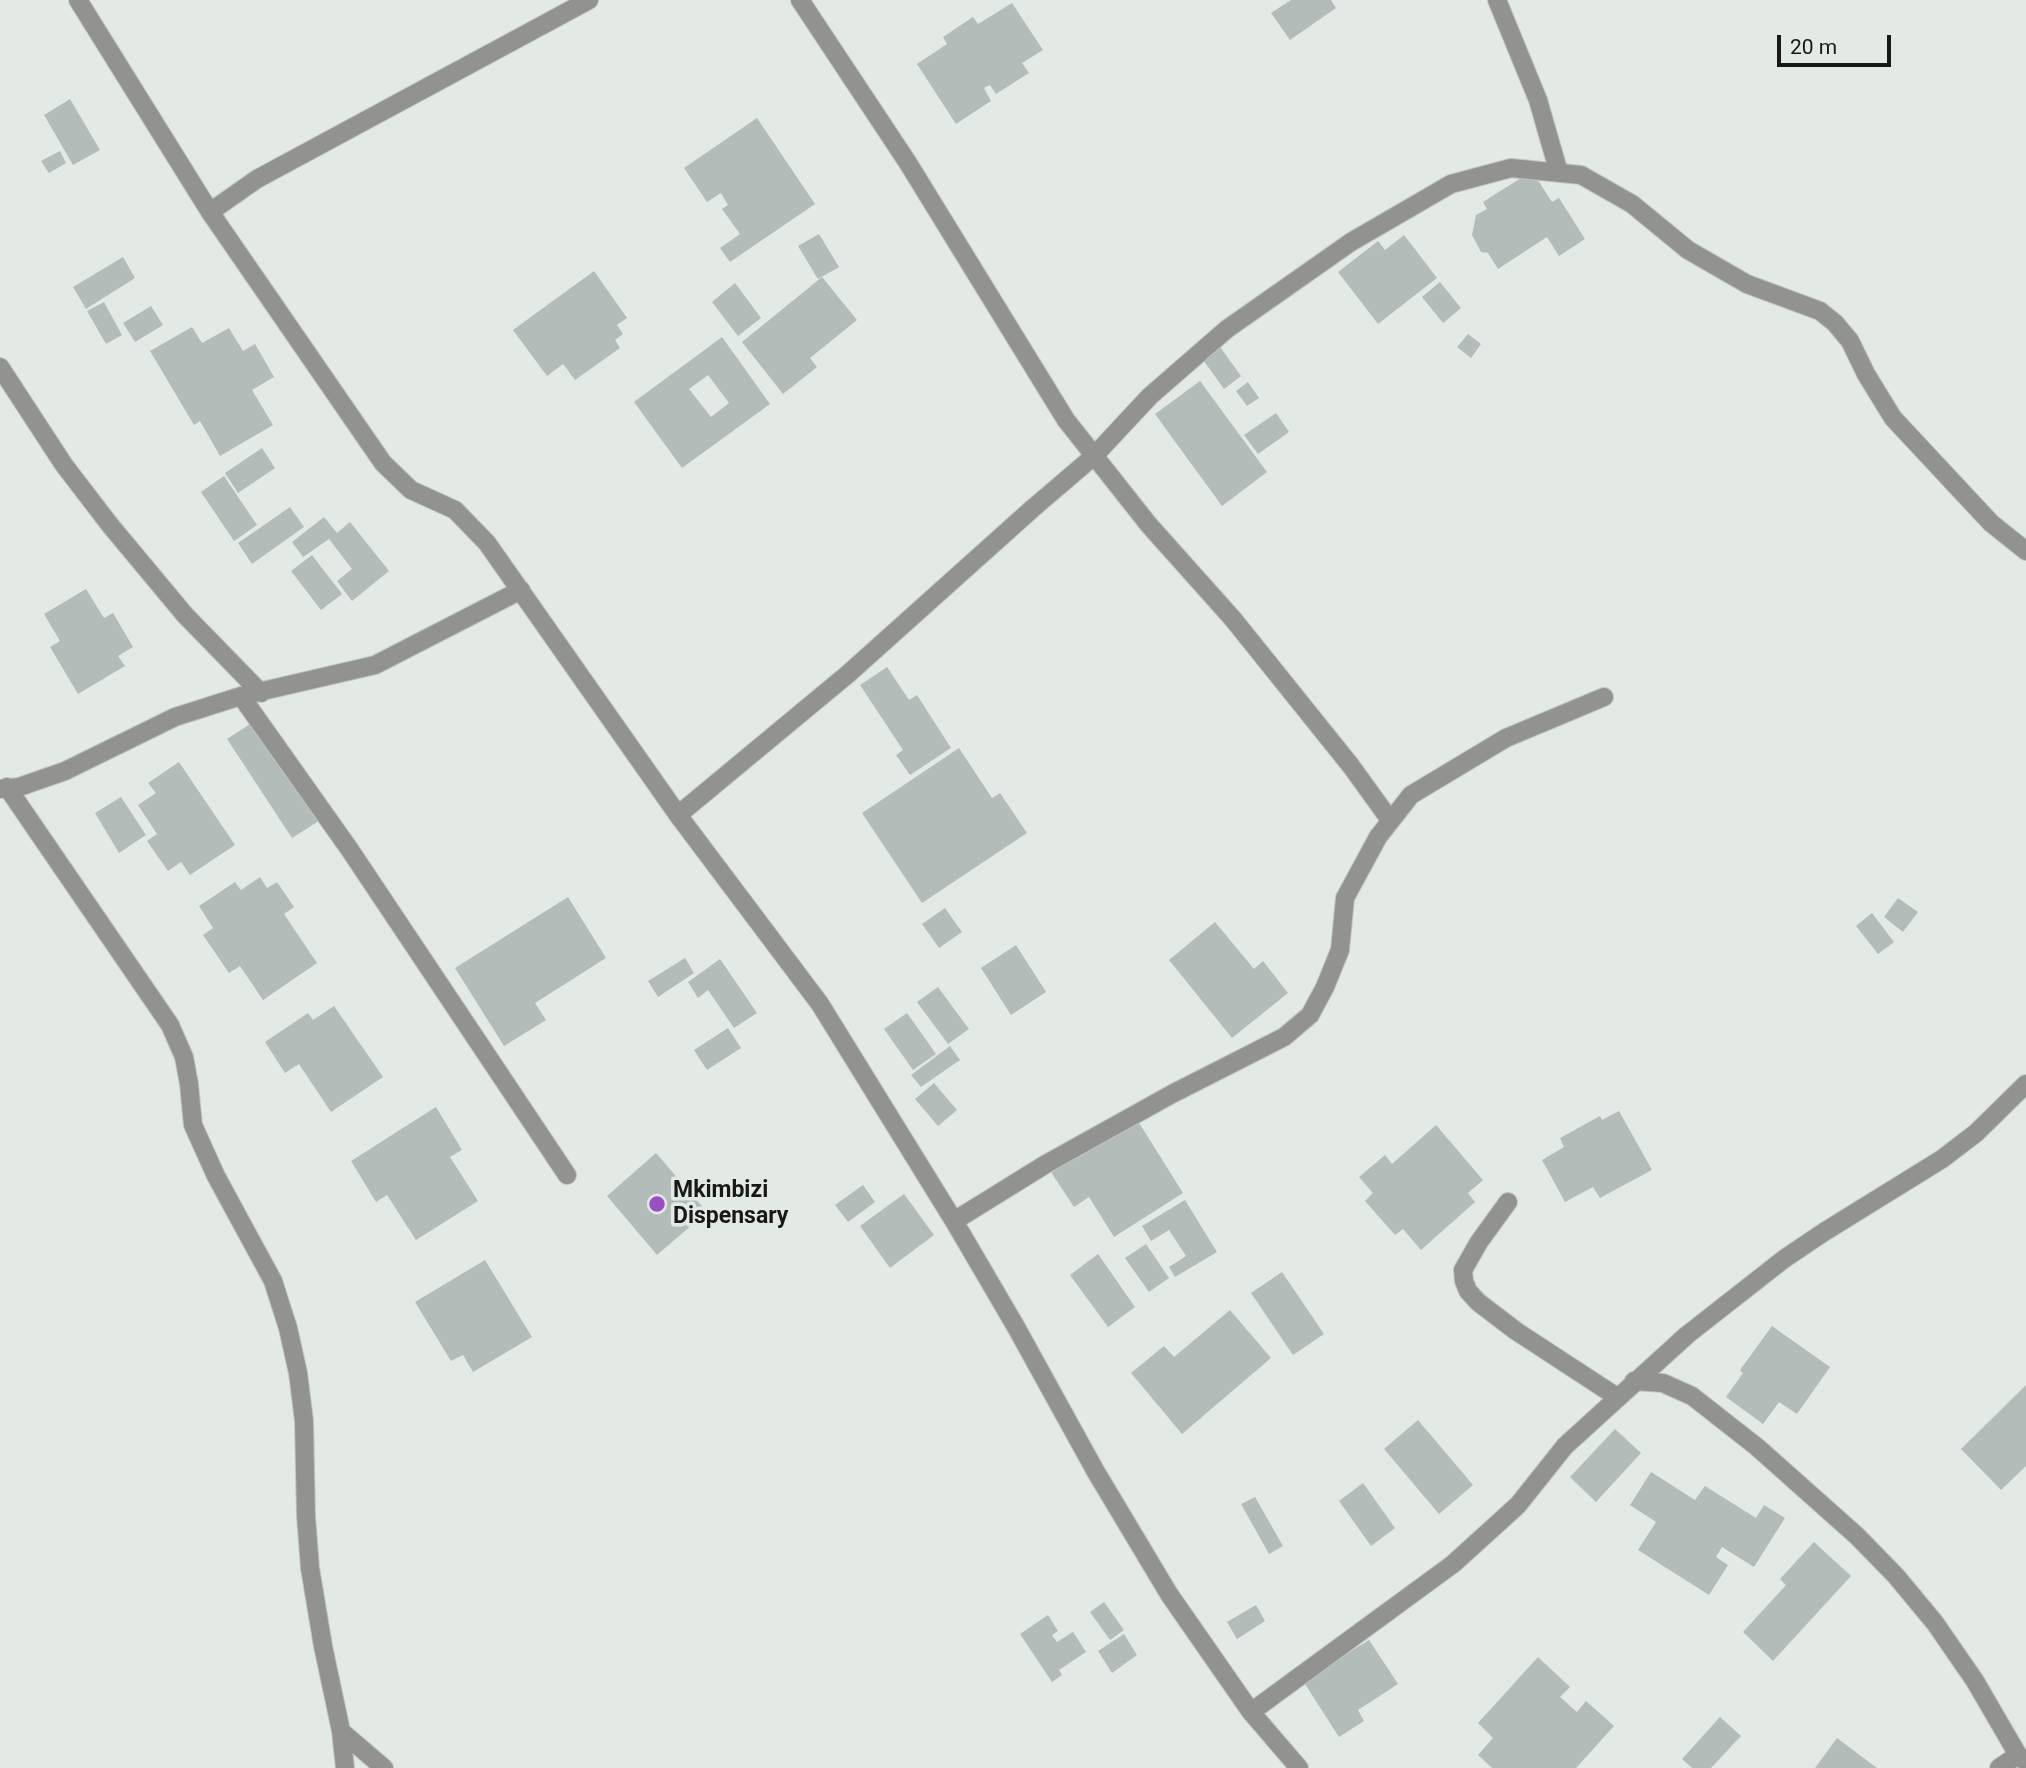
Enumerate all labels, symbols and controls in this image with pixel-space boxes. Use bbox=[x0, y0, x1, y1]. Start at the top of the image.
scale bar bbox=[1781, 21, 1895, 65]
text: 20 m bbox=[1790, 35, 1837, 59]
place label: Mkimbizi Dispensary bbox=[673, 1177, 788, 1231]
marker: Mkimbizi Dispensary bbox=[647, 1194, 667, 1214]

